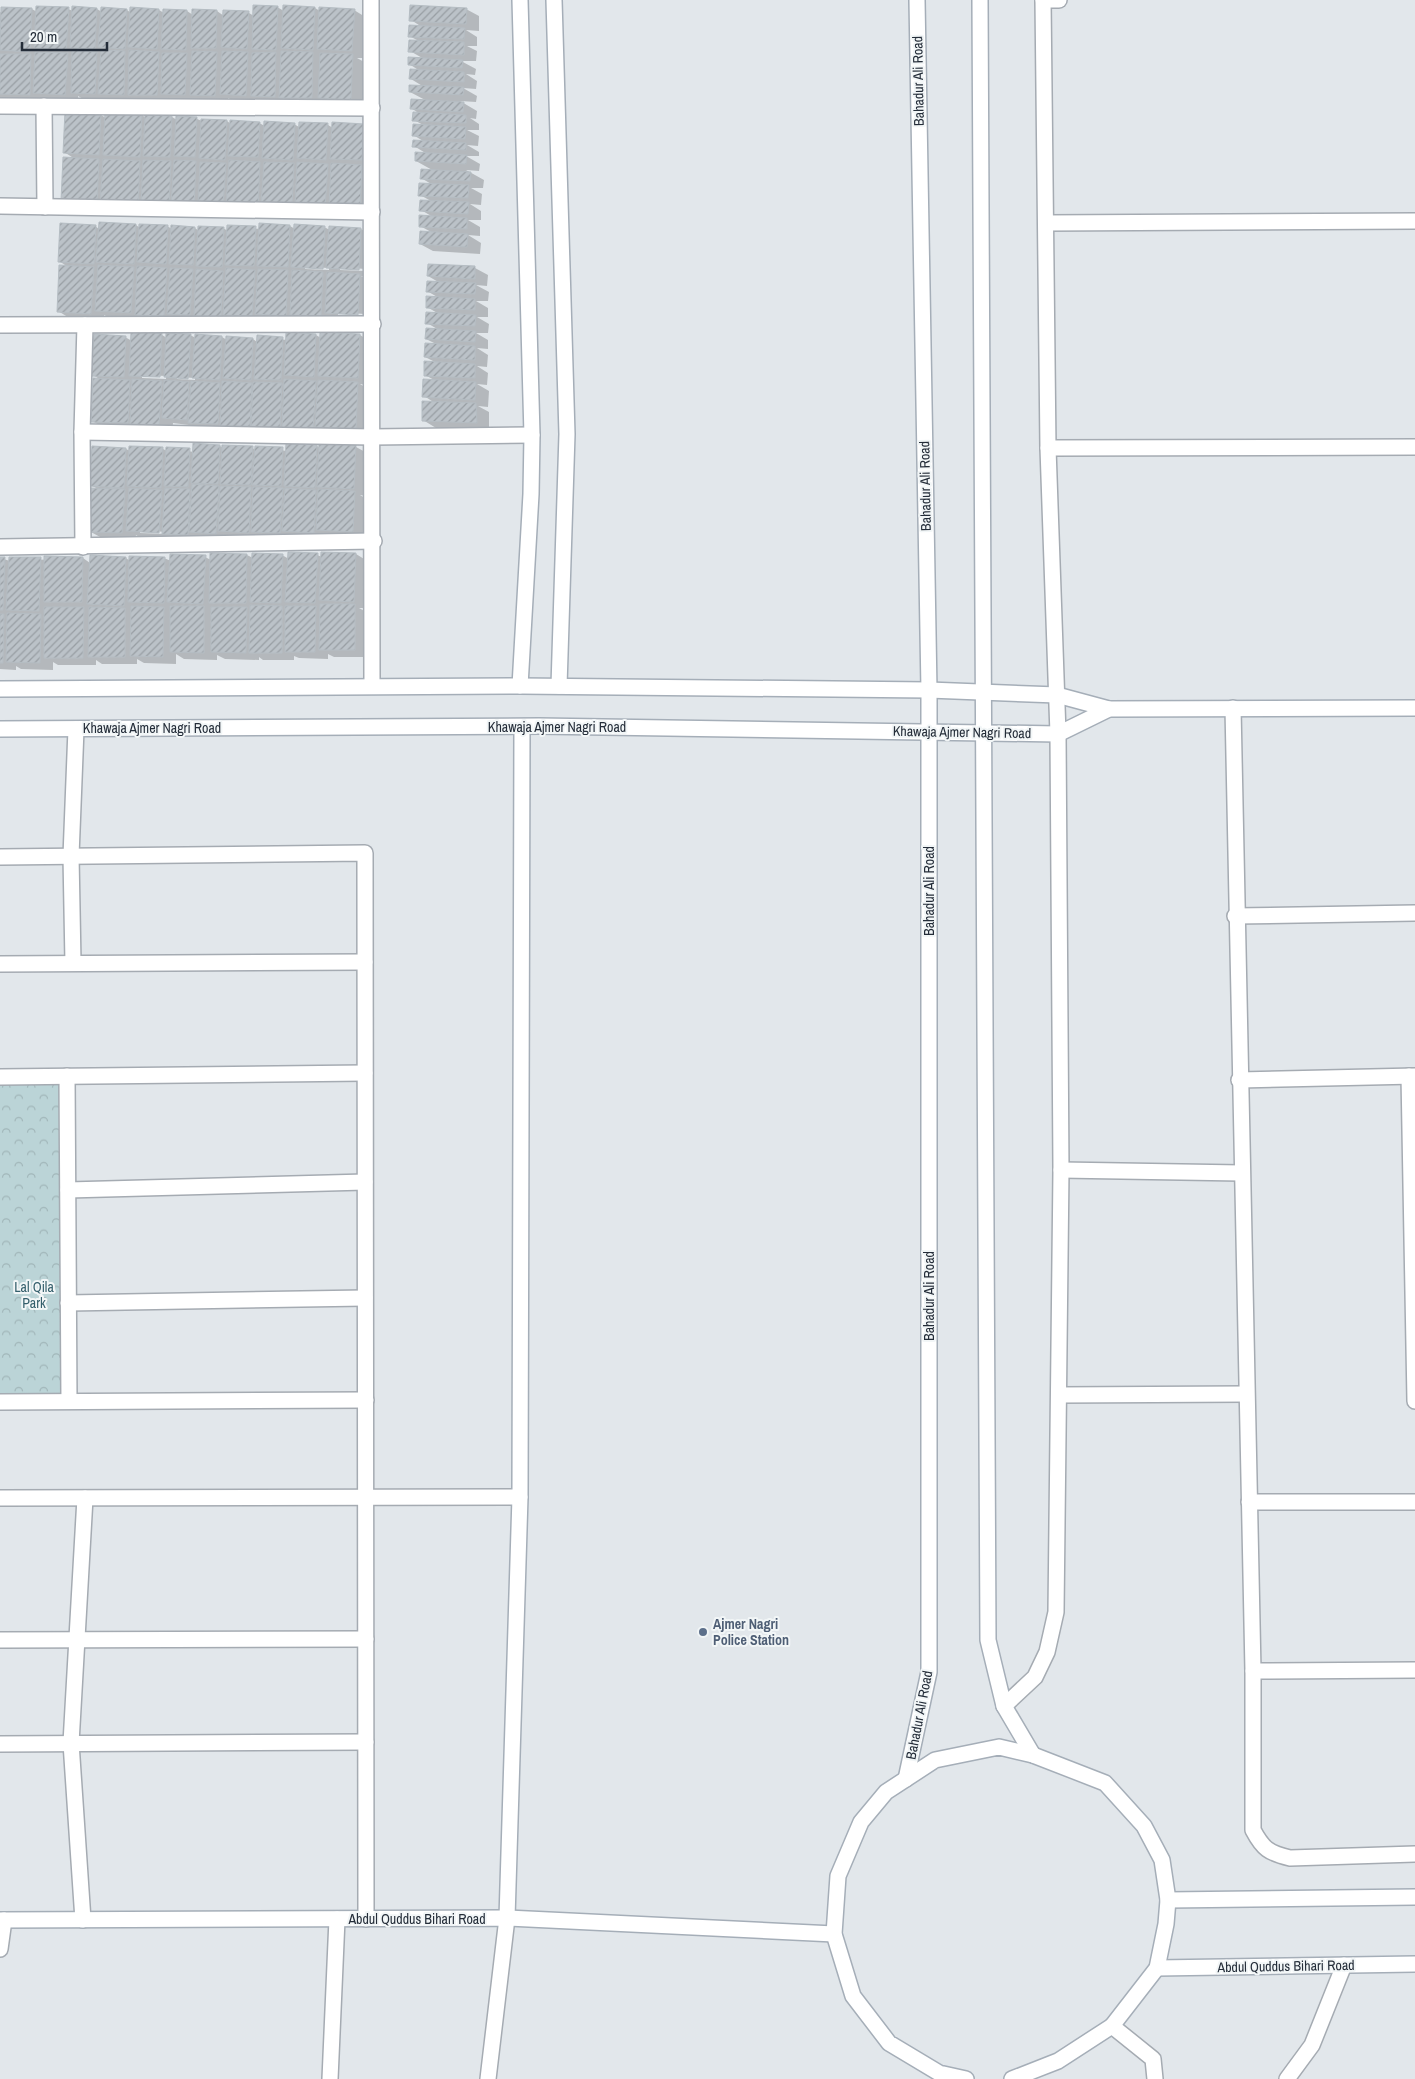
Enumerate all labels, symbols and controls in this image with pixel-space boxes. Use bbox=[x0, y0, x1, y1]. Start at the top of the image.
scale bar bbox=[22, 20, 108, 52]
text: 20 m bbox=[30, 26, 57, 47]
street label: Bahadur Ali Road bbox=[908, 36, 928, 126]
street label: Bahadur Ali Road bbox=[915, 441, 935, 531]
street label: Khawaja Ajmer Nagri Road bbox=[488, 718, 626, 736]
street label: Khawaja Ajmer Nagri Road bbox=[83, 719, 221, 737]
street label: Khawaja Ajmer Nagri Road bbox=[893, 722, 1031, 742]
street label: Bahadur Ali Road bbox=[920, 846, 938, 936]
street label: Bahadur Ali Road bbox=[920, 1251, 938, 1341]
park label: Lal Qila Park bbox=[14, 1278, 54, 1312]
place label: Ajmer Nagri Police Station bbox=[713, 1615, 789, 1649]
marker: Ajmer Nagri Police Station bbox=[697, 1626, 709, 1638]
street label: Bahadur Ali Road bbox=[902, 1669, 936, 1761]
street label: Abdul Quddus Bihari Road bbox=[347, 1910, 486, 1928]
street label: Abdul Quddus Bihari Road bbox=[1216, 1956, 1355, 1976]

